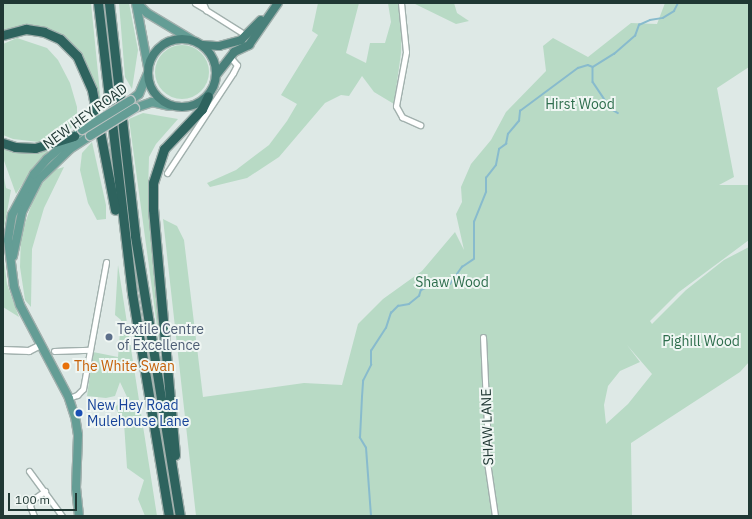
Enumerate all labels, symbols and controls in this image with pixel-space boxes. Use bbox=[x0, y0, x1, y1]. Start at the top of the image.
street label: NEW HEY ROAD bbox=[40, 80, 130, 152]
park label: Hirst Wood bbox=[545, 96, 615, 112]
park label: Shaw Wood bbox=[415, 274, 489, 290]
place label: Textile Centre of Excellence bbox=[117, 321, 204, 354]
marker: Textile Centre of Excellence bbox=[104, 332, 114, 342]
park label: Pighill Wood bbox=[662, 333, 740, 349]
place label: The White Swan bbox=[74, 358, 175, 374]
marker: The White Swan bbox=[61, 361, 71, 371]
street label: SHAW LANE bbox=[477, 388, 497, 466]
place label: New Hey Road Mulehouse Lane bbox=[87, 397, 189, 430]
marker: New Hey Road Mulehouse Lane bbox=[74, 408, 84, 418]
scale bar bbox=[10, 485, 79, 511]
text: 100 m bbox=[15, 492, 50, 507]

